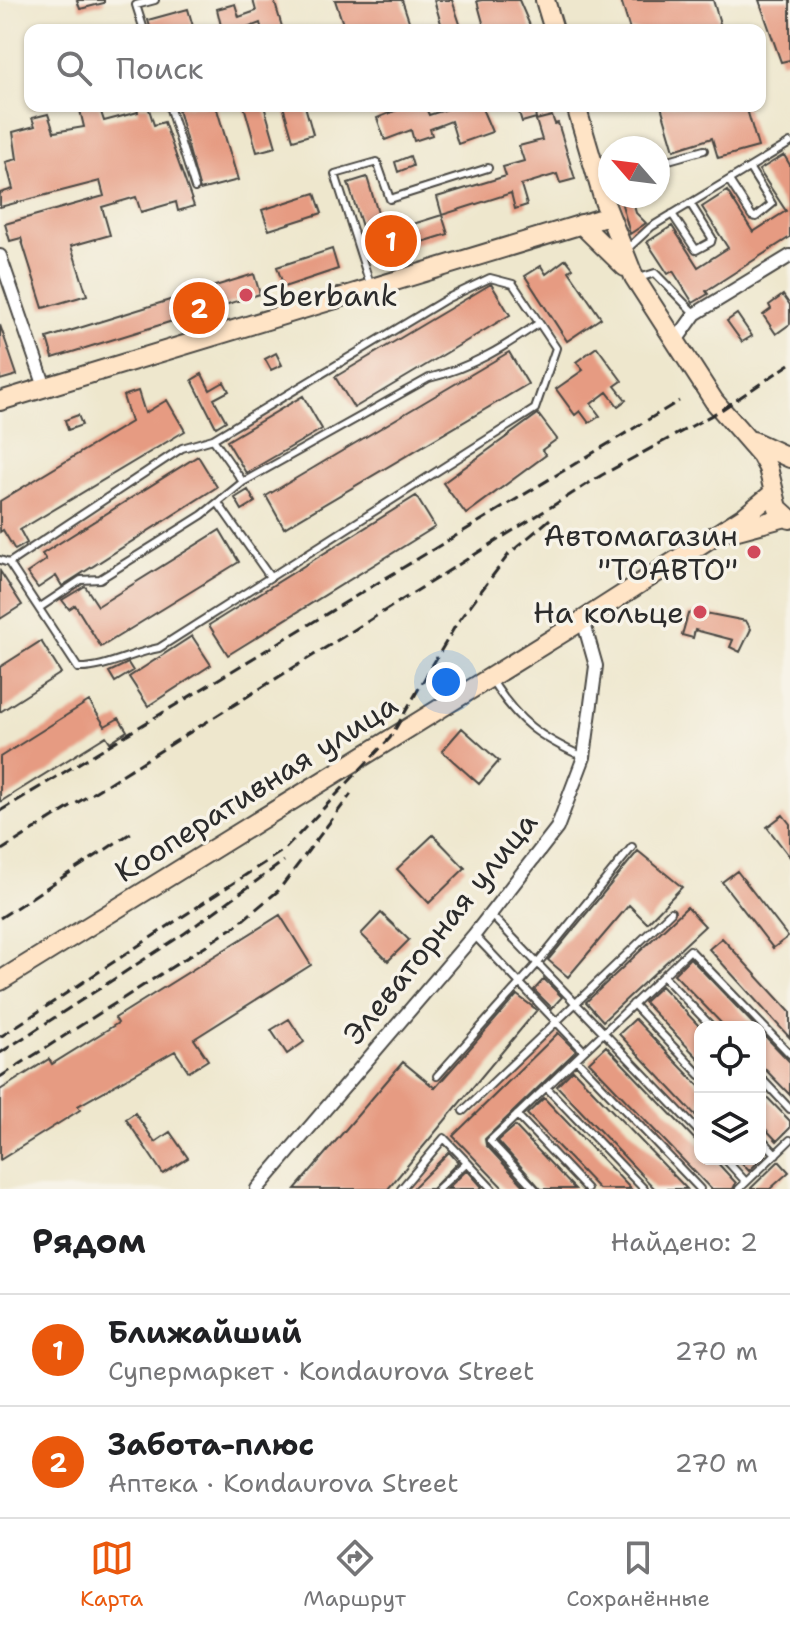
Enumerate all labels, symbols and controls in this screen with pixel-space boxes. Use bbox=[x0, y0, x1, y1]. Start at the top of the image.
search box bbox=[24, 24, 766, 112]
icon: search bbox=[52, 46, 96, 90]
text: Поиск bbox=[116, 48, 204, 89]
north arrow bbox=[598, 136, 670, 208]
pin: 1 bbox=[365, 211, 417, 271]
place label: Sberbank bbox=[262, 275, 398, 316]
pin: 2 bbox=[173, 278, 225, 338]
marker: Sberbank bbox=[237, 286, 255, 304]
place label: Автомагазин "ТОАВТО" bbox=[543, 515, 738, 590]
marker: Автомагазин "ТОАВТО" bbox=[745, 543, 763, 561]
place label: На кольце bbox=[533, 592, 684, 633]
marker: На кольце bbox=[691, 603, 709, 621]
your location bbox=[426, 662, 466, 702]
street label: Кооперативная улица bbox=[107, 684, 405, 892]
street label: Элеваторная улица bbox=[333, 803, 547, 1053]
map controls bbox=[694, 1021, 766, 1165]
button: locate bbox=[694, 1021, 766, 1093]
button: layers bbox=[694, 1093, 766, 1165]
text: Рядом bbox=[32, 1218, 146, 1264]
text: Найдено: 2 bbox=[611, 1224, 758, 1259]
text: Ближайший bbox=[108, 1312, 302, 1353]
text: 1 bbox=[52, 1333, 64, 1368]
text: 270 m bbox=[675, 1333, 758, 1368]
text: Супермаркет · Kondaurova Street bbox=[108, 1353, 534, 1388]
text: Забота-плюс bbox=[108, 1424, 315, 1465]
text: 2 bbox=[49, 1445, 67, 1480]
text: 270 m bbox=[675, 1445, 758, 1480]
text: Аптека · Kondaurova Street bbox=[108, 1465, 459, 1500]
tab: Карта bbox=[80, 1536, 143, 1613]
tab: Маршрут bbox=[303, 1536, 406, 1613]
tab: Сохранённые bbox=[566, 1536, 710, 1613]

